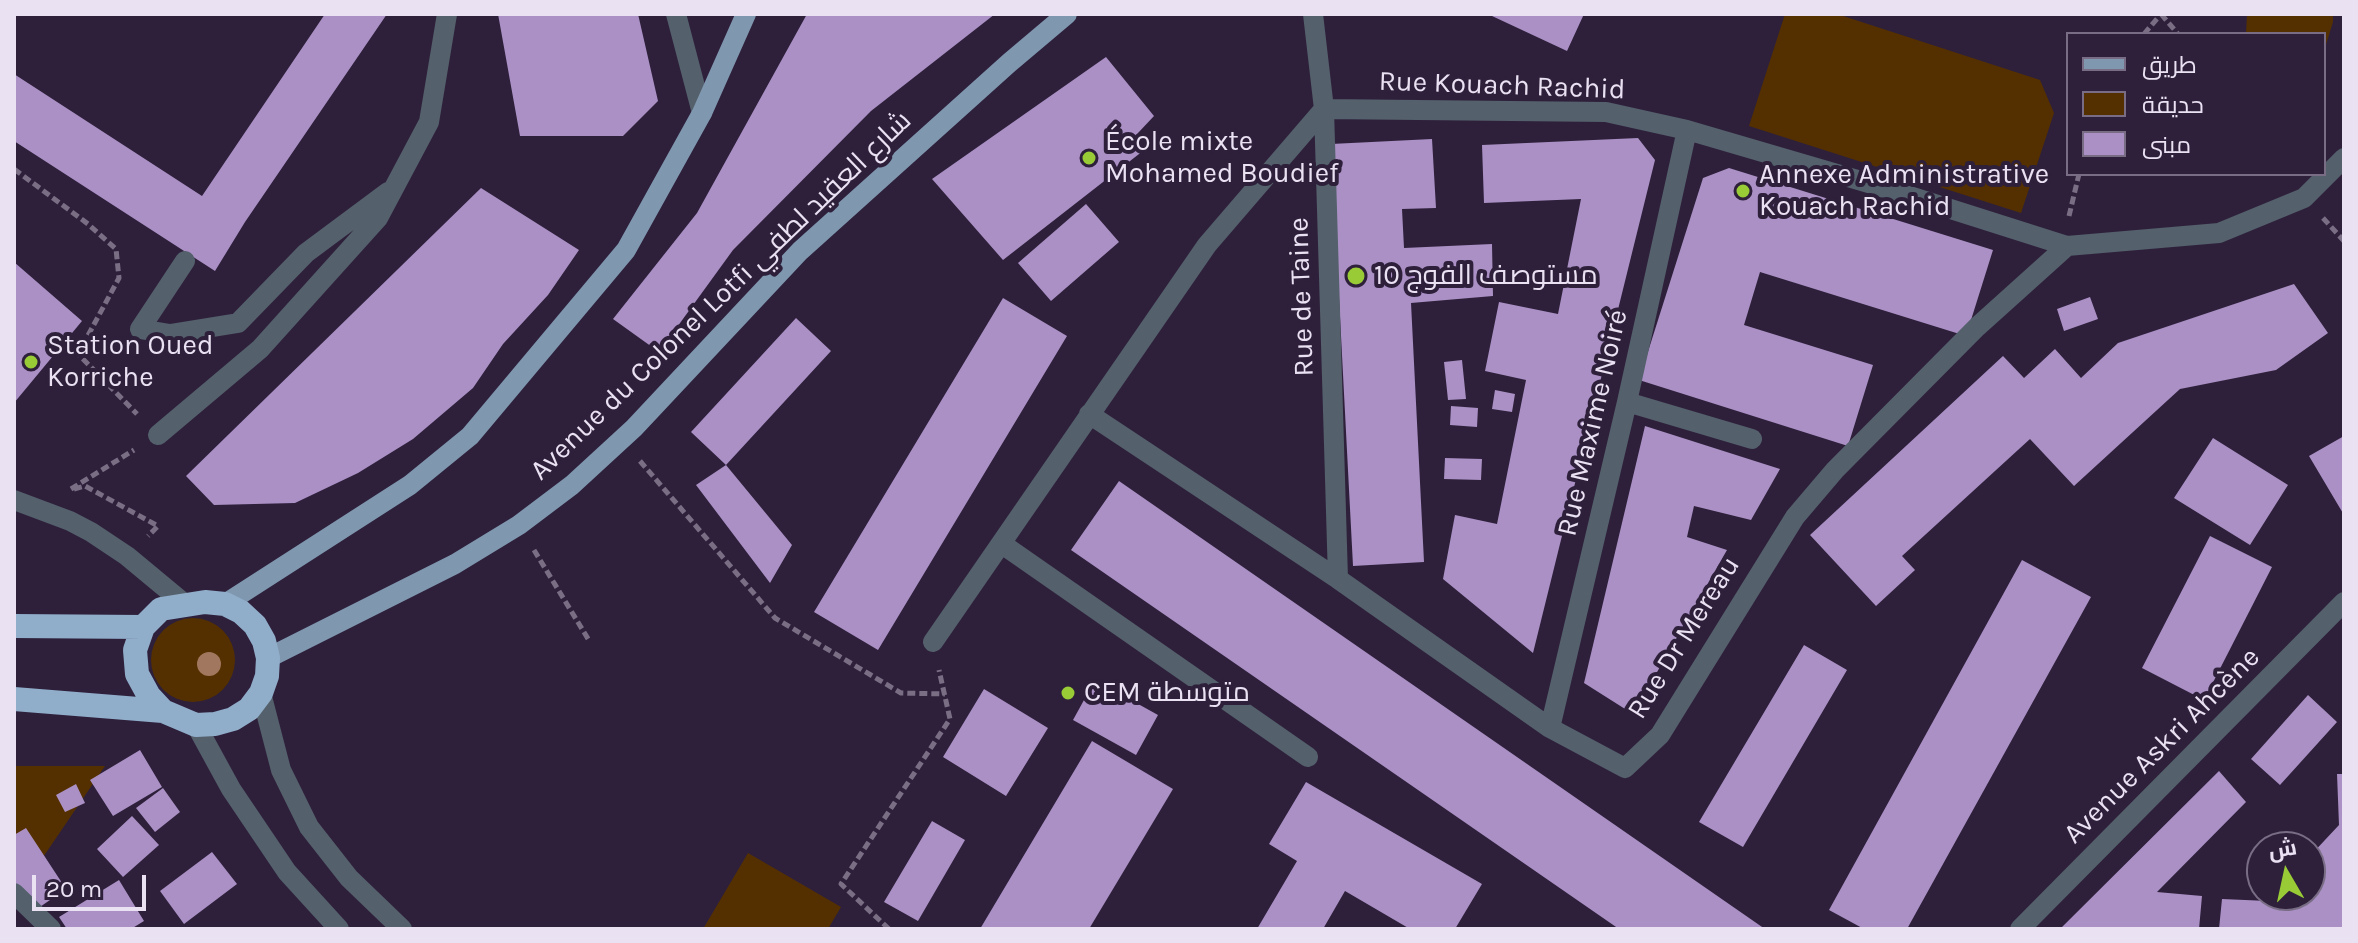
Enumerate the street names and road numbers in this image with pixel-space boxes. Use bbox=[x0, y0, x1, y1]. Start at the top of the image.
street label: Rue Kouach Rachid bbox=[1378, 65, 1626, 107]
street label: Avenue du Colonel Lotfi شارع العقيد لطفي bbox=[523, 104, 919, 488]
street label: Rue de Taine bbox=[1282, 217, 1322, 377]
street label: Rue Maxime Noiré bbox=[1551, 306, 1635, 540]
street label: Rue Dr Mereau bbox=[1621, 551, 1747, 725]
street label: Avenue Askri Ahcène bbox=[2057, 641, 2267, 851]

